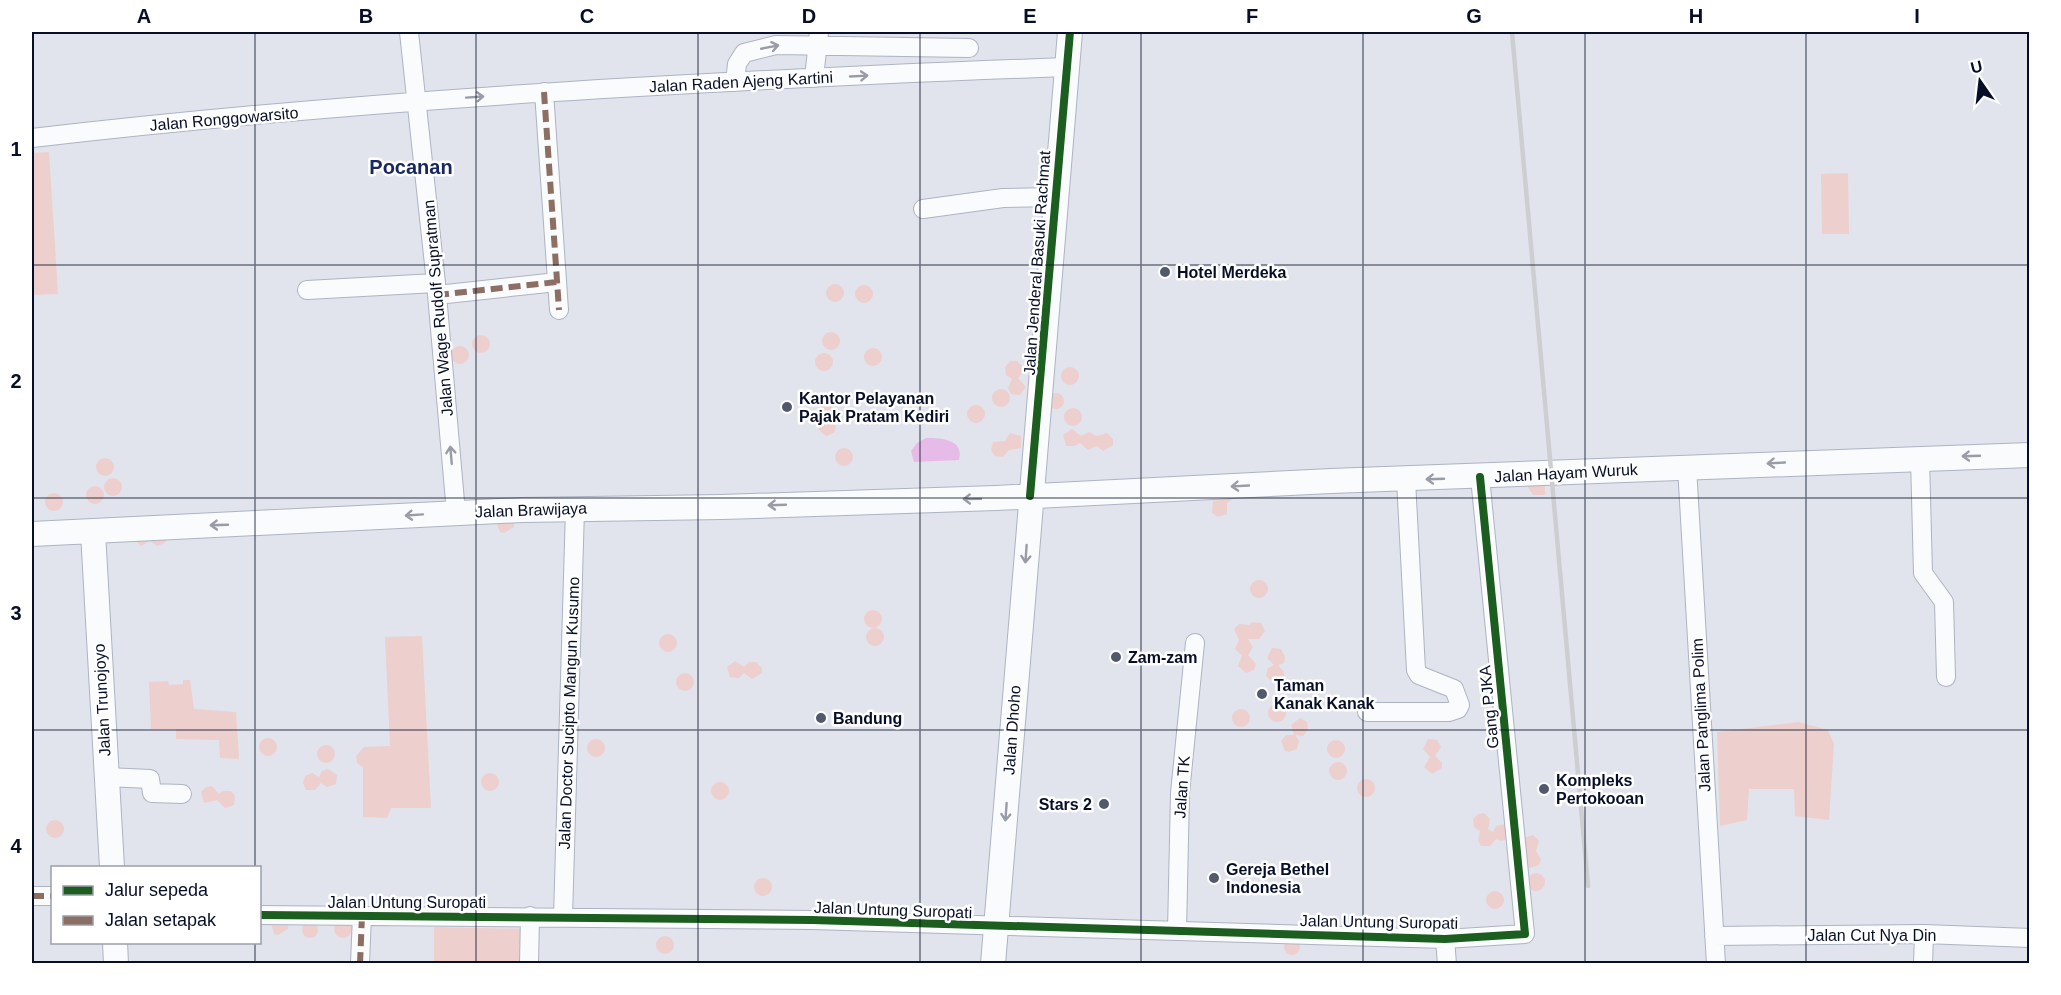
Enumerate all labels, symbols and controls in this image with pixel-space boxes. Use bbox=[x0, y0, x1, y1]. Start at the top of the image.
text: A bbox=[137, 5, 151, 27]
text: B bbox=[359, 5, 373, 27]
text: C bbox=[580, 5, 594, 27]
text: D bbox=[802, 5, 816, 27]
text: E bbox=[1023, 5, 1037, 27]
text: F bbox=[1246, 5, 1258, 27]
text: G bbox=[1466, 5, 1482, 27]
text: H bbox=[1689, 5, 1703, 27]
text: I bbox=[1914, 5, 1920, 27]
one-way arrow bbox=[760, 41, 779, 52]
north arrow bbox=[1950, 51, 2010, 111]
text: U bbox=[1969, 57, 1984, 77]
street label: Jalan Raden Ajeng Kartini bbox=[649, 69, 833, 95]
one-way arrow bbox=[848, 71, 868, 82]
one-way arrow bbox=[465, 91, 485, 102]
street label: Jalan Ronggowarsito bbox=[149, 104, 299, 134]
text: 1 bbox=[10, 138, 22, 160]
street label: Jalan Jenderal Basuki Rachmat bbox=[1021, 150, 1053, 376]
district label: Pocanan bbox=[369, 156, 453, 178]
street label: Jalan Wage Rudolf Supratman bbox=[420, 199, 456, 417]
place label: Hotel Merdeka bbox=[1177, 264, 1286, 281]
marker: Hotel Merdeka bbox=[1158, 265, 1172, 279]
text: 2 bbox=[10, 370, 22, 392]
place label: Kantor Pelayanan Pajak Pratam Kediri bbox=[799, 390, 949, 425]
marker: Kantor Pelayanan Pajak Pratam Kediri bbox=[780, 400, 794, 414]
one-way arrow bbox=[445, 445, 456, 465]
one-way arrow bbox=[1962, 450, 1982, 462]
one-way arrow bbox=[1767, 457, 1787, 468]
street label: Jalan Hayam Wuruk bbox=[1494, 461, 1639, 485]
one-way arrow bbox=[1425, 473, 1445, 484]
one-way arrow bbox=[1230, 480, 1250, 491]
one-way arrow bbox=[962, 493, 982, 505]
street label: Jalan Brawijaya bbox=[475, 500, 587, 520]
one-way arrow bbox=[767, 500, 787, 511]
one-way arrow bbox=[405, 510, 425, 521]
one-way arrow bbox=[210, 520, 230, 531]
one-way arrow bbox=[1020, 544, 1031, 564]
street label: Jalan Doctor Sucipto Mangun Kusumo bbox=[556, 576, 582, 850]
text: 3 bbox=[10, 602, 22, 624]
street label: Jalan Panglima Polim bbox=[1688, 638, 1714, 792]
street label: Jalan Trunojoyo bbox=[91, 643, 113, 757]
place label: Zam-zam bbox=[1128, 649, 1197, 666]
marker: Zam-zam bbox=[1109, 650, 1123, 664]
street label: Gang PJKA bbox=[1476, 664, 1502, 749]
place label: Taman Kanak Kanak bbox=[1274, 677, 1375, 712]
street label: Jalan Dhoho bbox=[1000, 684, 1024, 775]
marker: Taman Kanak Kanak bbox=[1255, 687, 1269, 701]
place label: Bandung bbox=[833, 710, 902, 727]
marker: Bandung bbox=[814, 711, 828, 725]
street label: Jalan TK bbox=[1171, 755, 1193, 819]
place label: Kompleks Pertokooan bbox=[1556, 772, 1644, 807]
marker: Kompleks Pertokooan bbox=[1537, 782, 1551, 796]
place label: Stars 2 bbox=[1039, 796, 1092, 813]
marker: Stars 2 bbox=[1097, 797, 1111, 811]
one-way arrow bbox=[1000, 801, 1011, 821]
text: 4 bbox=[10, 835, 22, 857]
place label: Gereja Bethel Indonesia bbox=[1226, 861, 1329, 896]
legend bbox=[51, 866, 261, 944]
marker: Gereja Bethel Indonesia bbox=[1207, 871, 1221, 885]
text: Jalur sepeda bbox=[105, 880, 209, 900]
street label: Jalan Untung Suropati bbox=[328, 894, 486, 911]
street label: Jalan Untung Suropati bbox=[814, 899, 972, 921]
text: Jalan setapak bbox=[105, 910, 217, 930]
street label: Jalan Untung Suropati bbox=[1300, 912, 1458, 932]
street label: Jalan Cut Nya Din bbox=[1808, 927, 1936, 944]

